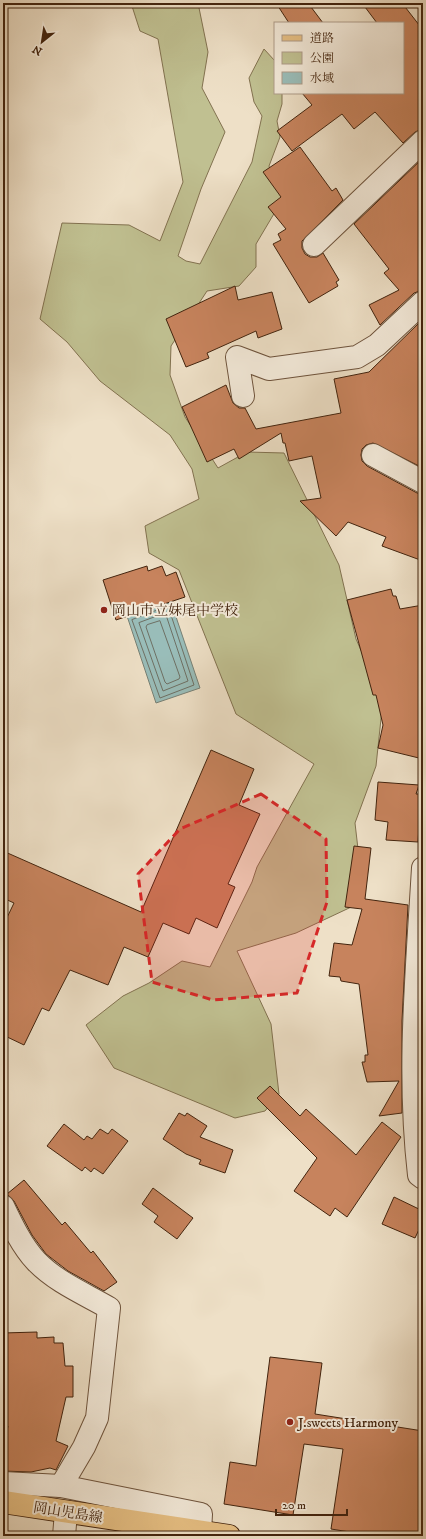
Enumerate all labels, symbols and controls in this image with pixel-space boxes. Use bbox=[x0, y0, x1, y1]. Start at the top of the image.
north arrow bbox=[22, 22, 62, 62]
legend bbox=[274, 22, 404, 94]
text: 道路 bbox=[310, 31, 334, 46]
text: N bbox=[30, 41, 45, 58]
text: 公園 bbox=[310, 51, 334, 66]
text: 水域 bbox=[310, 71, 334, 86]
place label: 岡山市立妹尾中学校 bbox=[112, 602, 238, 620]
marker: 岡山市立妹尾中学校 bbox=[99, 605, 109, 615]
place label: J.sweets Harmony bbox=[296, 1414, 398, 1432]
marker: J.sweets Harmony bbox=[285, 1417, 295, 1427]
scale bar bbox=[276, 1491, 347, 1517]
text: 20 m bbox=[282, 1498, 306, 1513]
street label: 岡山児島線 bbox=[32, 1499, 104, 1527]

